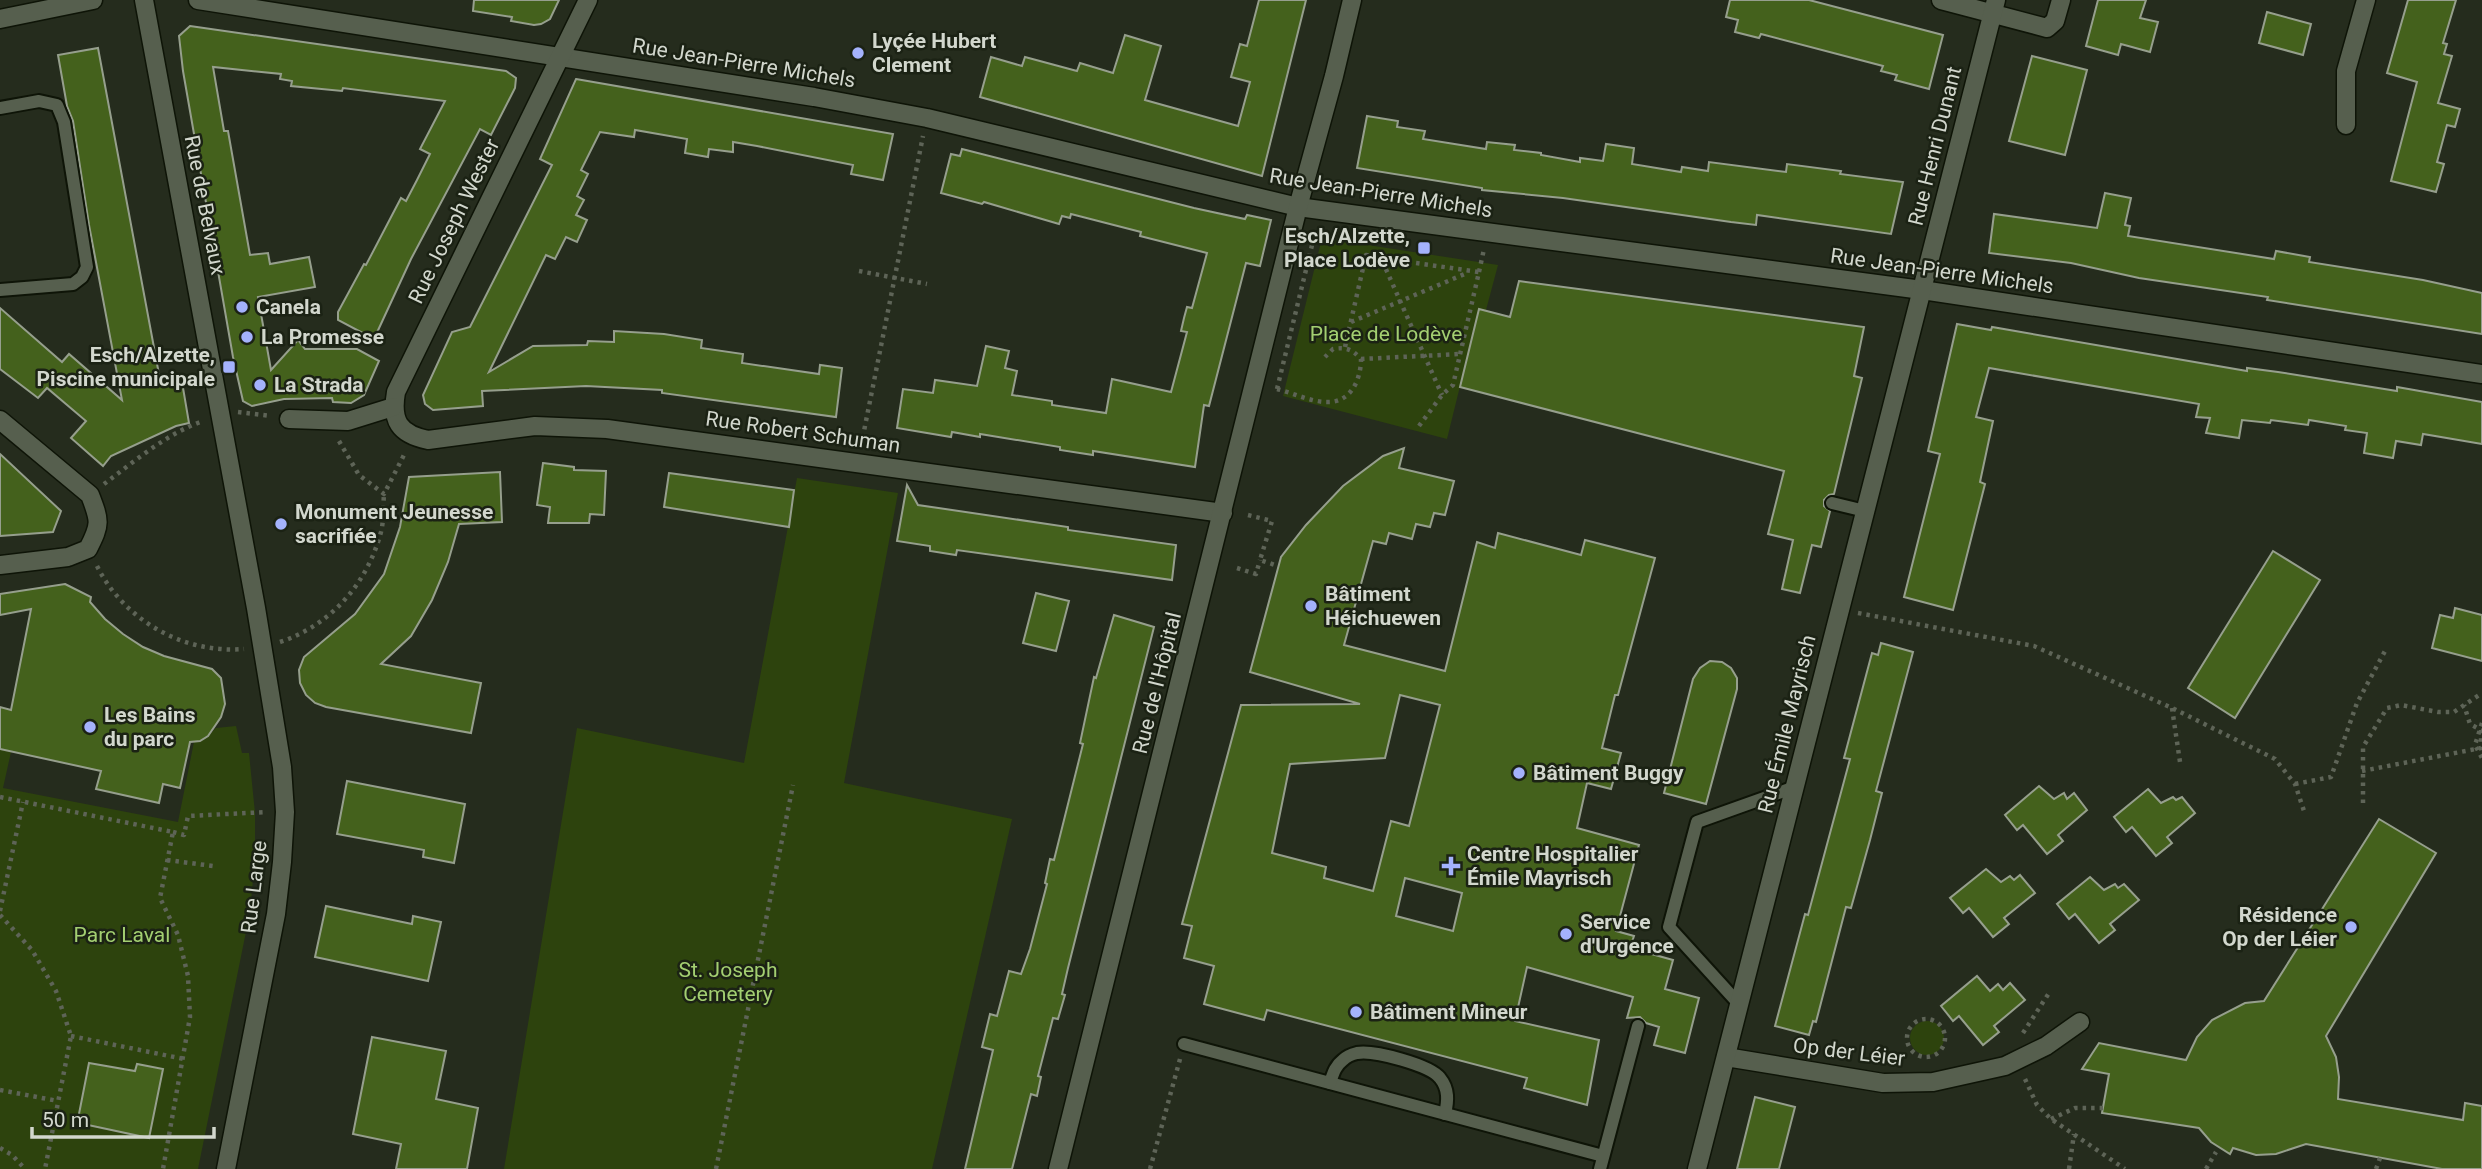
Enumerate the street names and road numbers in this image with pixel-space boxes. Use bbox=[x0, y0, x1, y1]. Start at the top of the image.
street label: Rue Jean-Pierre Michels bbox=[631, 34, 857, 92]
street label: Rue Henri Dunant bbox=[1904, 64, 1966, 228]
street label: Rue de Belvaux bbox=[180, 133, 230, 277]
street label: Rue Joseph Wester bbox=[404, 135, 504, 307]
street label: Rue Jean-Pierre Michels bbox=[1268, 164, 1494, 222]
street label: Rue Jean-Pierre Michels bbox=[1829, 243, 2055, 299]
street label: Rue Robert Schuman bbox=[704, 406, 902, 458]
street label: Rue de l'Hôpital bbox=[1128, 610, 1186, 756]
street label: Rue Émile Mayrisch bbox=[1753, 632, 1821, 816]
street label: Rue Large bbox=[236, 839, 272, 935]
street label: Op der Léier bbox=[1792, 1033, 1906, 1071]

